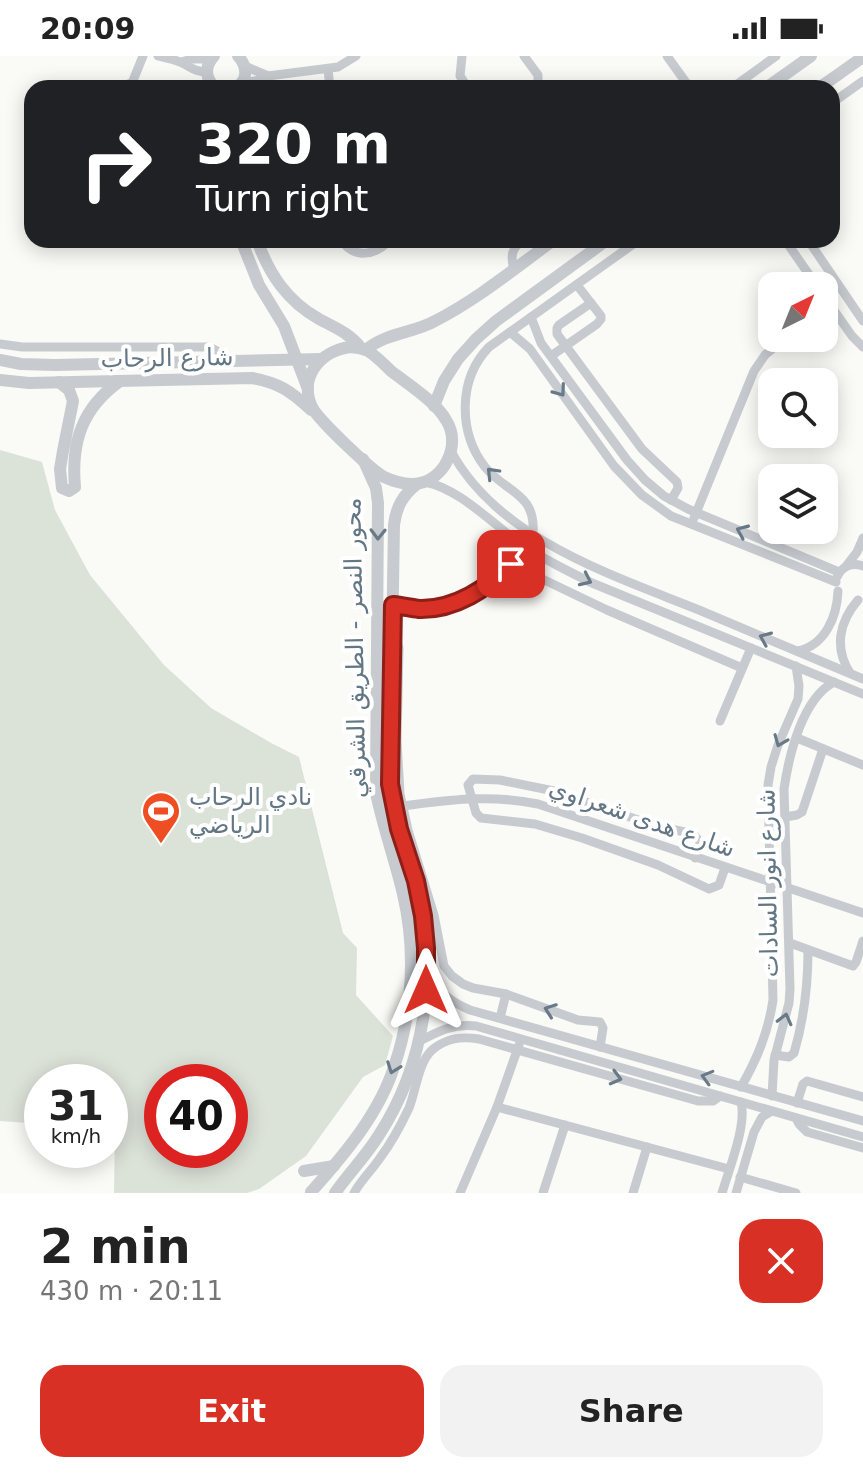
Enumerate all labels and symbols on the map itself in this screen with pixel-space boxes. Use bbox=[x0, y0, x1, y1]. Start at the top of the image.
north arrow bbox=[758, 272, 838, 352]
street label: شارع الرحاب bbox=[100, 343, 234, 373]
one-way arrow bbox=[550, 382, 565, 397]
one-way arrow bbox=[487, 468, 501, 482]
street label: محور النصر - الطريق الشرقي bbox=[338, 498, 372, 798]
one-way arrow bbox=[735, 525, 750, 541]
one-way arrow bbox=[369, 528, 387, 541]
pin bbox=[477, 530, 545, 598]
one-way arrow bbox=[578, 570, 593, 586]
one-way arrow bbox=[759, 631, 773, 648]
one-way arrow bbox=[774, 733, 790, 747]
street label: شارع هدى شعراوي bbox=[545, 773, 739, 863]
place label: نادي الرحاب الرياضي bbox=[189, 783, 312, 839]
street label: شارع انور السادات bbox=[752, 788, 784, 978]
sports icon: نادي الرحاب الرياضي bbox=[140, 790, 182, 845]
position arrow bbox=[384, 948, 468, 1032]
one-way arrow bbox=[543, 1003, 557, 1020]
one-way arrow bbox=[776, 1013, 793, 1027]
one-way arrow bbox=[386, 1060, 403, 1074]
speed limit sign: 40 bbox=[144, 1064, 248, 1168]
one-way arrow bbox=[609, 1069, 623, 1086]
one-way arrow bbox=[701, 1070, 715, 1086]

